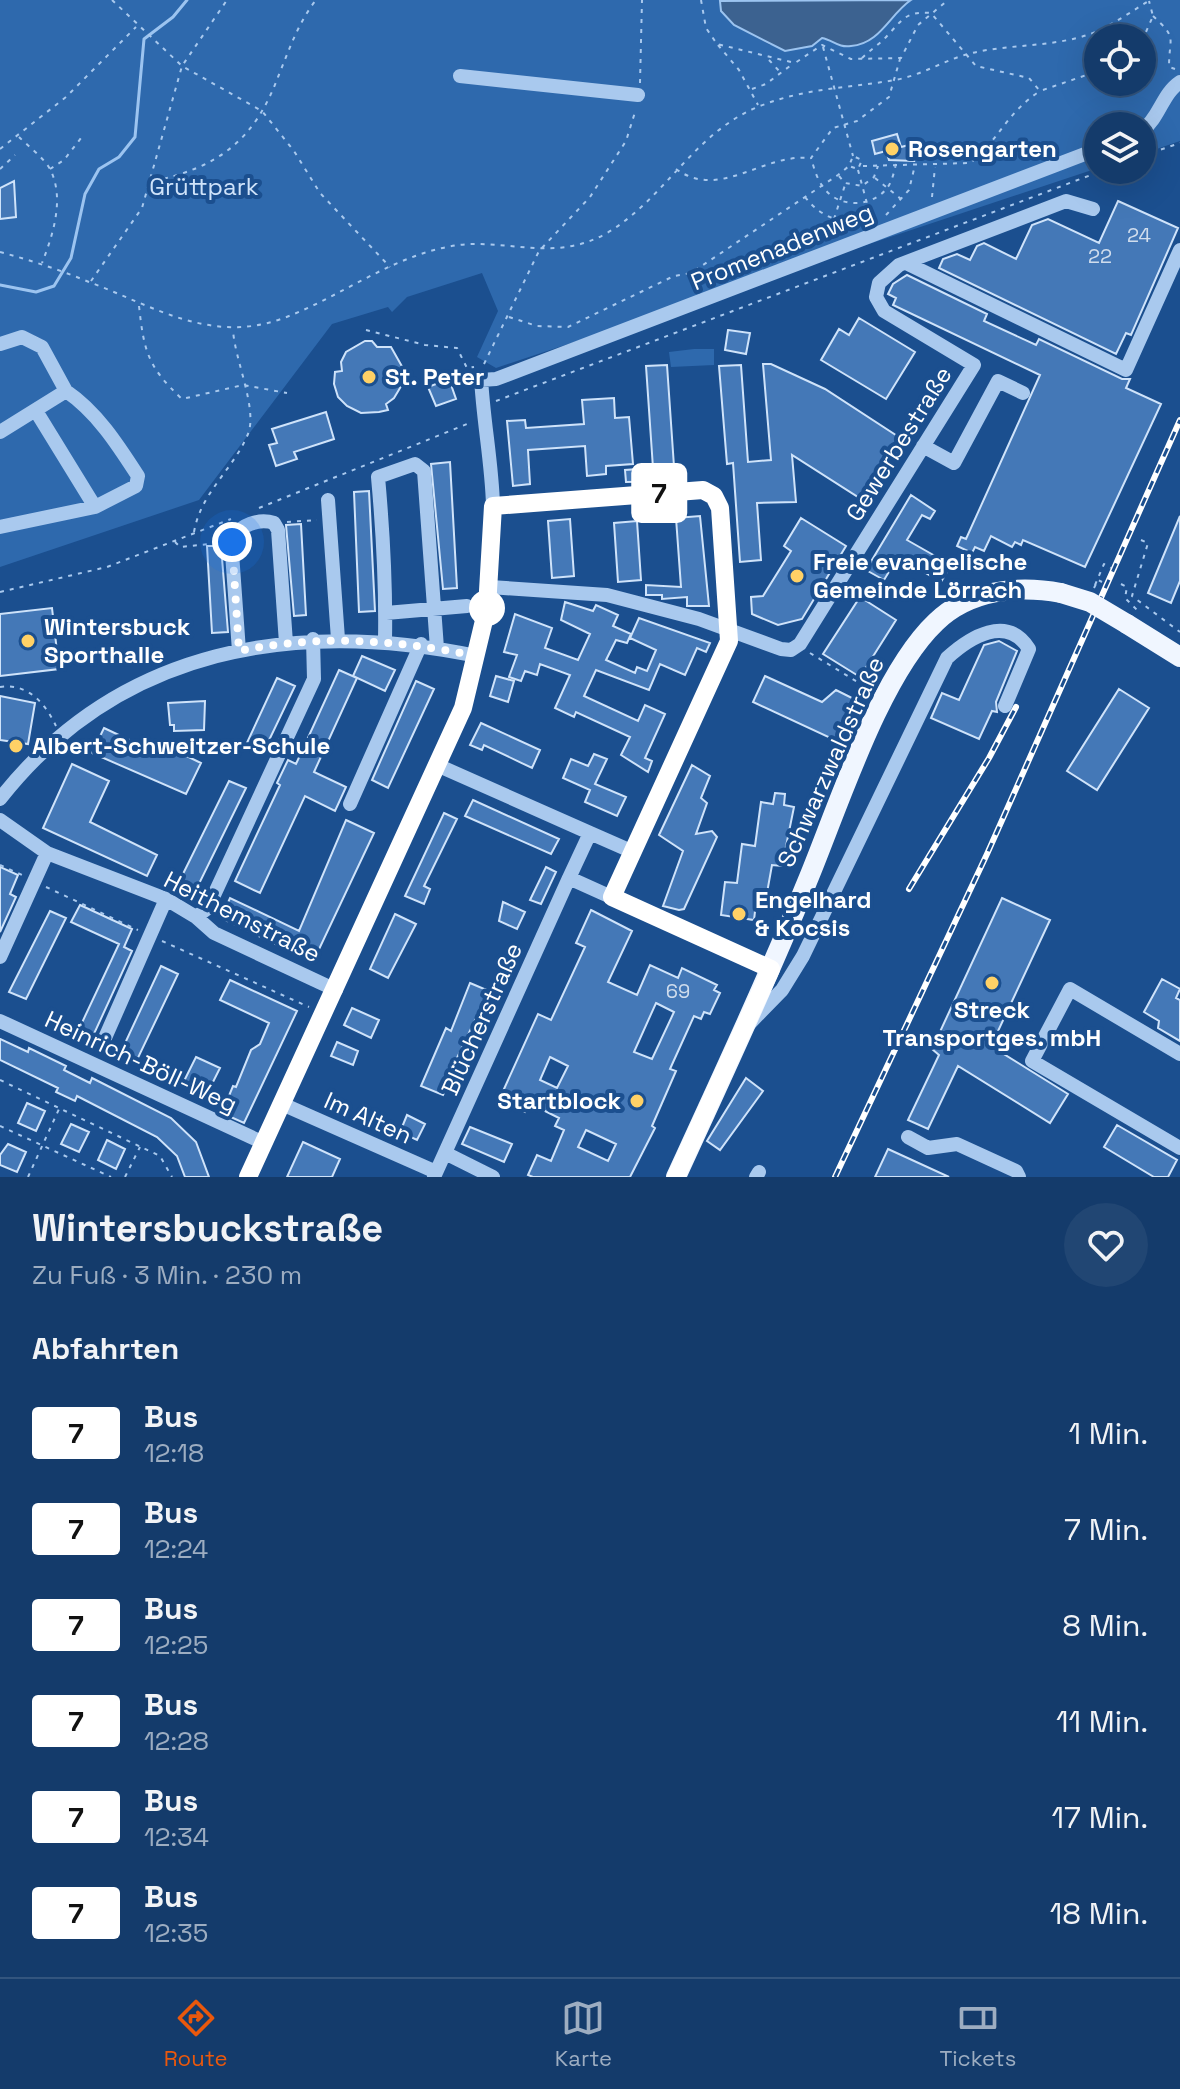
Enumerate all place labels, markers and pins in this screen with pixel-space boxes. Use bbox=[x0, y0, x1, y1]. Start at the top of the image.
place label: Rosengarten bbox=[908, 133, 1057, 164]
marker: Rosengarten bbox=[883, 140, 901, 158]
place label: St. Peter bbox=[385, 361, 485, 392]
marker: St. Peter bbox=[360, 368, 378, 386]
place label: Freie evangelische Gemeinde Lörrach bbox=[813, 546, 1027, 605]
marker: Freie evangelische Gemeinde Lörrach bbox=[788, 567, 806, 585]
unlabelled marker bbox=[470, 591, 504, 625]
place label: Wintersbuck Sporthalle bbox=[44, 611, 191, 670]
marker: Wintersbuck Sporthalle bbox=[19, 632, 37, 650]
place label: Albert-Schweitzer-Schule bbox=[32, 730, 330, 761]
marker: Albert-Schweitzer-Schule bbox=[7, 737, 25, 755]
place label: Engelhard & Kocsis bbox=[755, 884, 872, 943]
marker: Engelhard & Kocsis bbox=[730, 905, 748, 923]
marker: Streck Transportges. mbH bbox=[983, 974, 1001, 992]
place label: Streck Transportges. mbH bbox=[883, 994, 1101, 1053]
place label: Startblock bbox=[497, 1085, 621, 1116]
marker: Startblock bbox=[628, 1092, 646, 1110]

